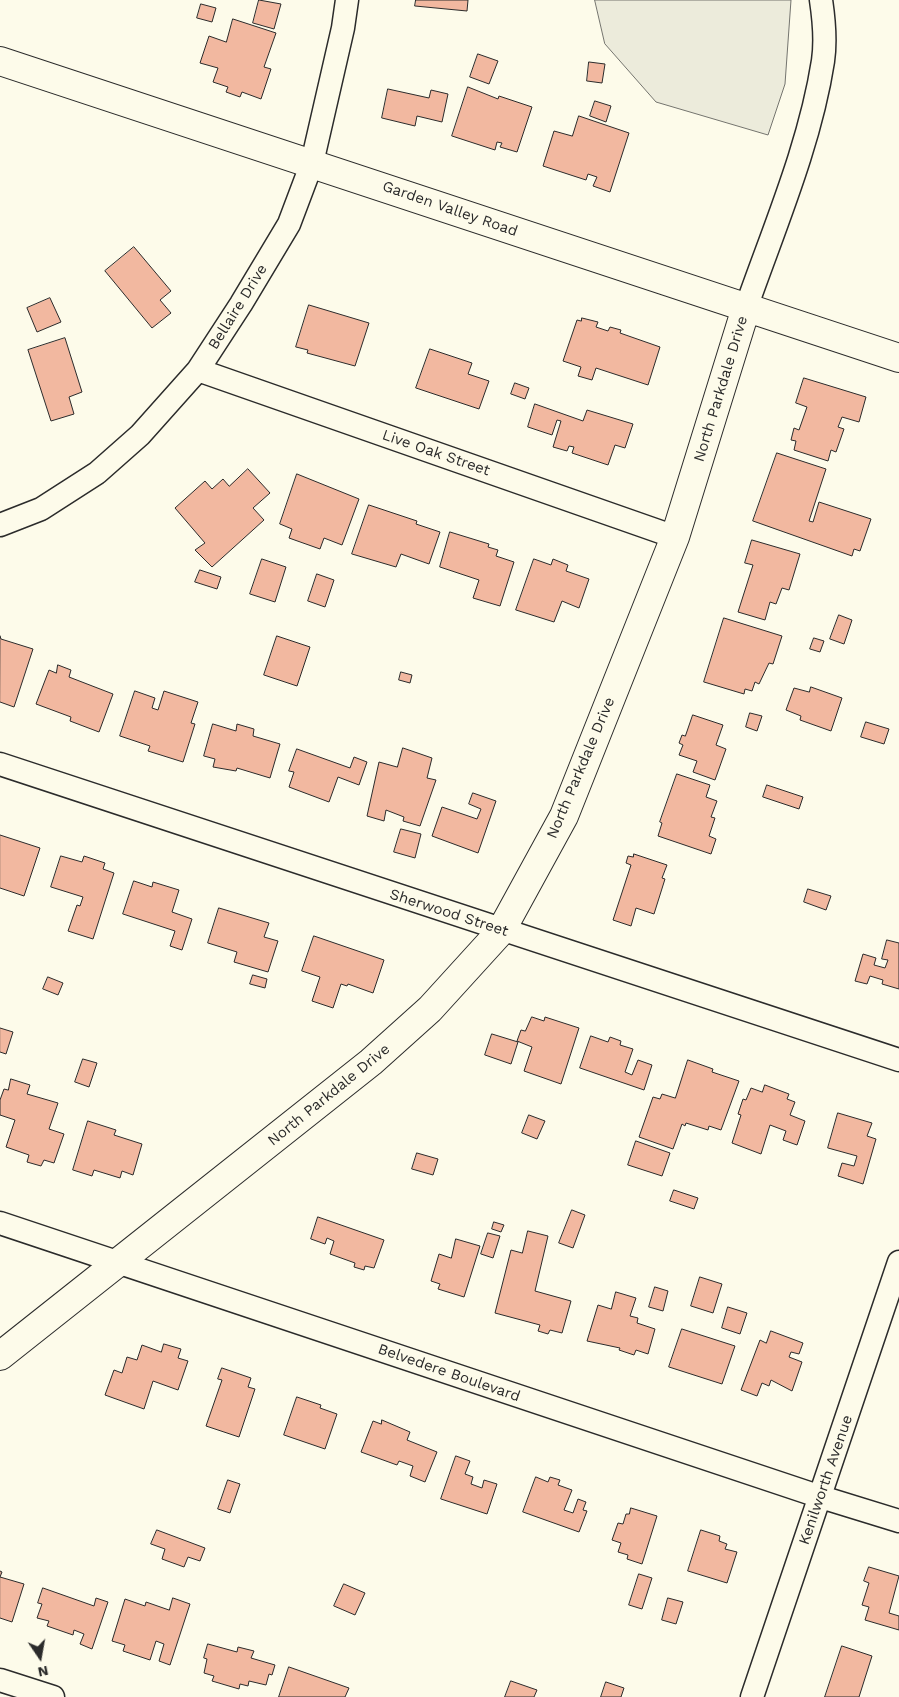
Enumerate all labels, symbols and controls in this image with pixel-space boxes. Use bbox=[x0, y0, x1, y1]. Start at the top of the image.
street label: Garden Valley Road bbox=[380, 177, 520, 241]
street label: Bellaire Drive bbox=[205, 261, 271, 353]
street label: North Parkdale Drive bbox=[690, 314, 752, 464]
street label: Live Oak Street bbox=[380, 426, 492, 480]
street label: North Parkdale Drive bbox=[543, 695, 619, 841]
street label: Sherwood Street bbox=[387, 885, 511, 941]
street label: North Parkdale Drive bbox=[264, 1040, 394, 1150]
street label: Belvedere Boulevard bbox=[375, 1340, 523, 1406]
street label: Kenilworth Avenue bbox=[795, 1413, 857, 1547]
north arrow bbox=[15, 1632, 65, 1682]
text: N bbox=[36, 1663, 50, 1681]

